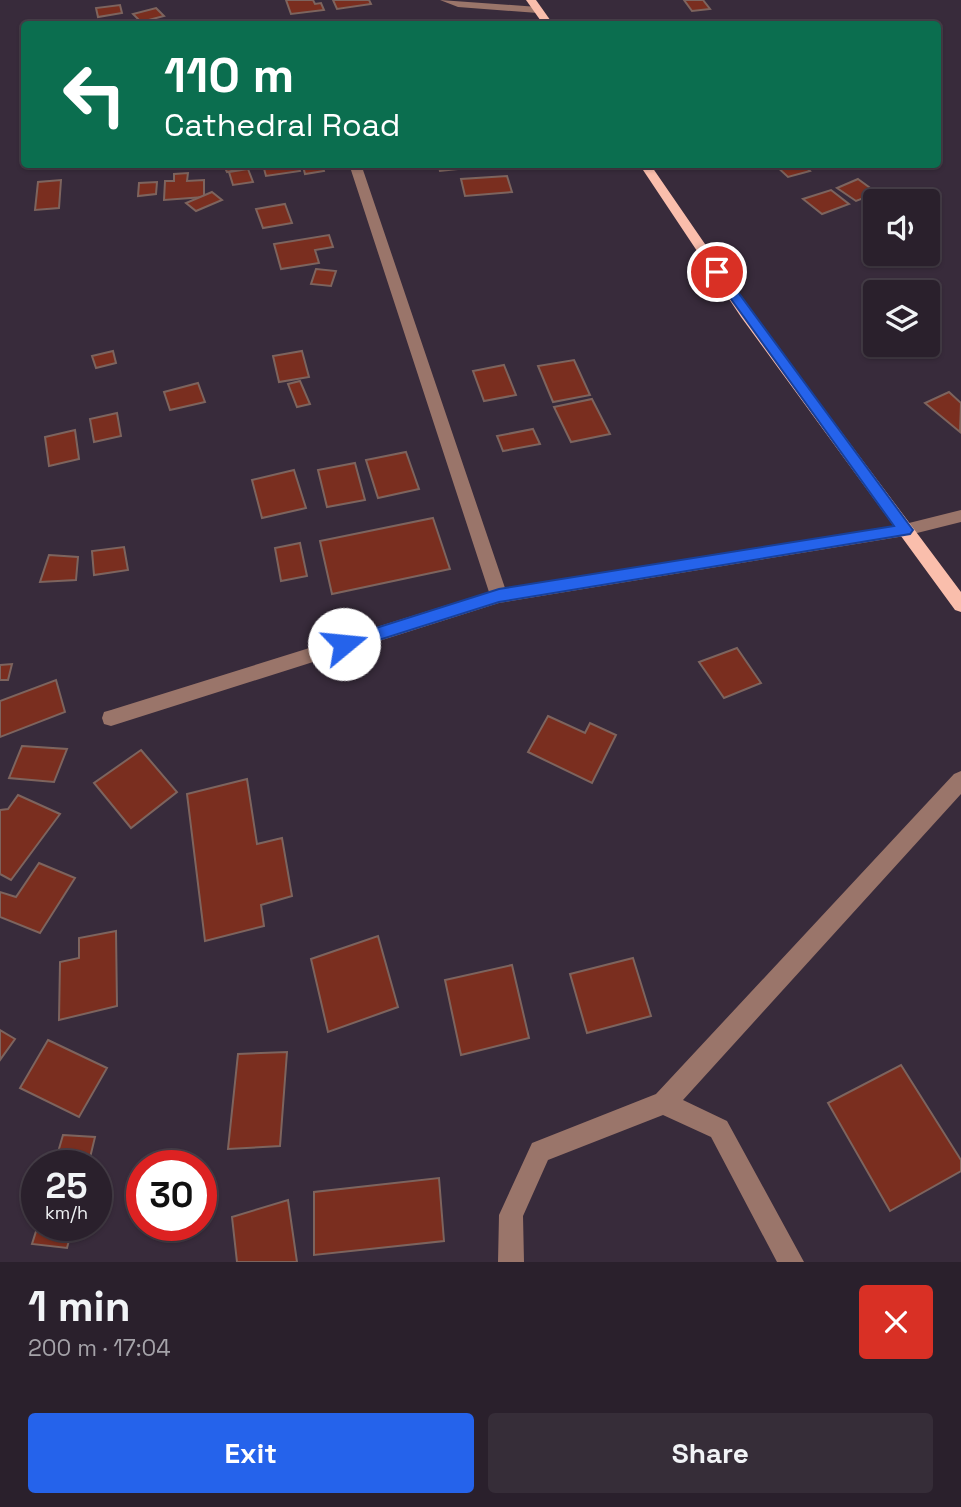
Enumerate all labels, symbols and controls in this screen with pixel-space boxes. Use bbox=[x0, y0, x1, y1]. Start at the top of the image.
text: 110 m bbox=[164, 44, 294, 106]
icon: left bbox=[49, 49, 140, 140]
text: Cathedral Road bbox=[164, 105, 400, 145]
map controls bbox=[863, 189, 940, 357]
button: sound bbox=[863, 189, 940, 266]
pin bbox=[687, 242, 747, 302]
icon: arrive bbox=[698, 253, 736, 291]
button: layers bbox=[863, 280, 940, 357]
position arrow bbox=[307, 607, 381, 681]
speed limit sign: 30 bbox=[126, 1150, 217, 1241]
text: 25 bbox=[46, 1164, 87, 1208]
text: km/h bbox=[45, 1201, 88, 1224]
text: 1 min bbox=[28, 1280, 131, 1333]
button: close bbox=[859, 1285, 933, 1359]
text: 200 m · 17:04 bbox=[28, 1333, 171, 1363]
button: Exit bbox=[28, 1413, 474, 1493]
button: Share bbox=[488, 1413, 933, 1493]

